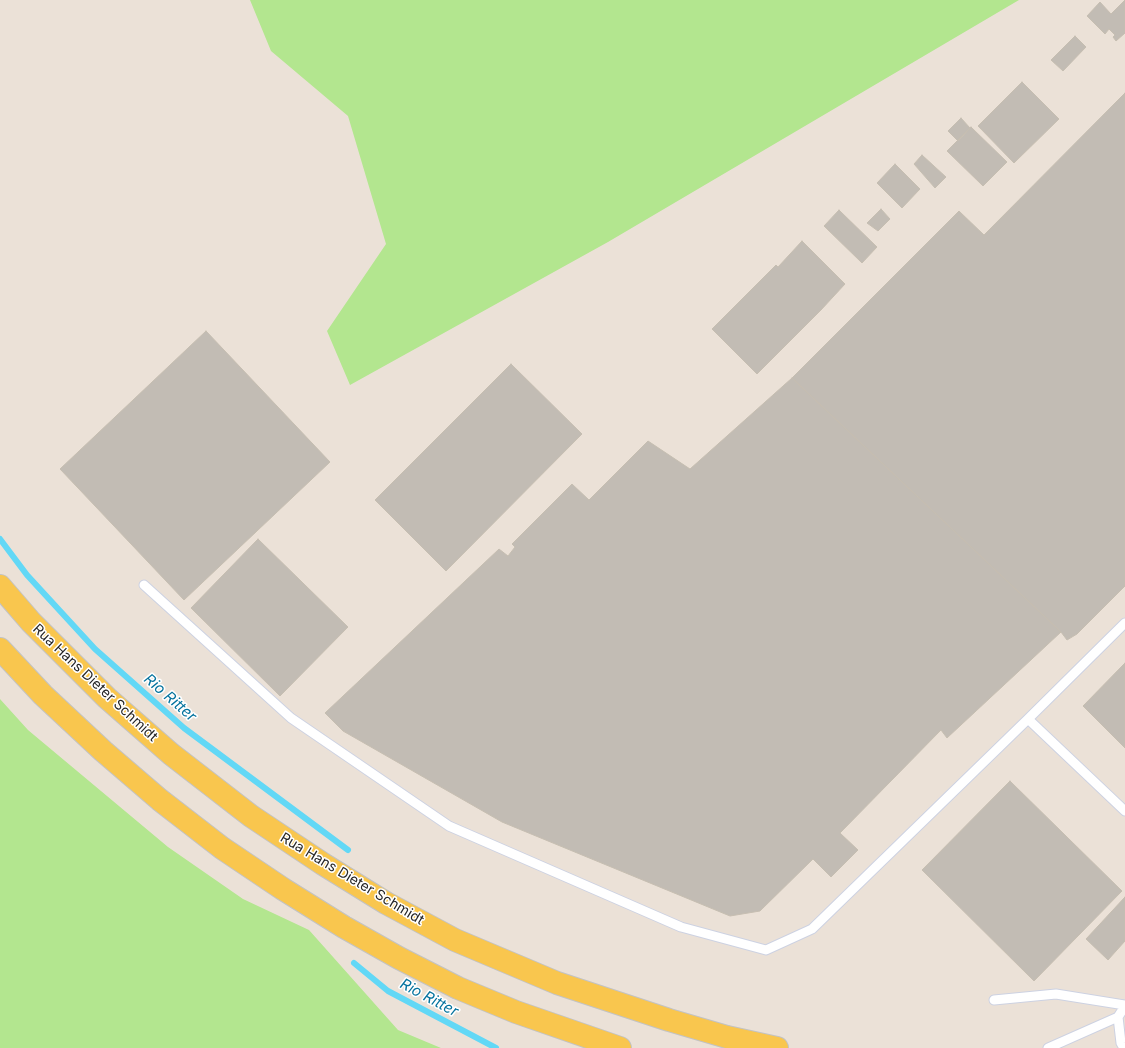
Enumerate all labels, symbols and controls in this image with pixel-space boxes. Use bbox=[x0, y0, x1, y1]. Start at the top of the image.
street label: Rua Hans Dieter Schmidt bbox=[29, 621, 161, 745]
water label: Rio Ritter bbox=[140, 670, 200, 726]
street label: Rua Hans Dieter Schmidt bbox=[277, 829, 427, 929]
water label: Rio Ritter bbox=[397, 975, 461, 1021]

